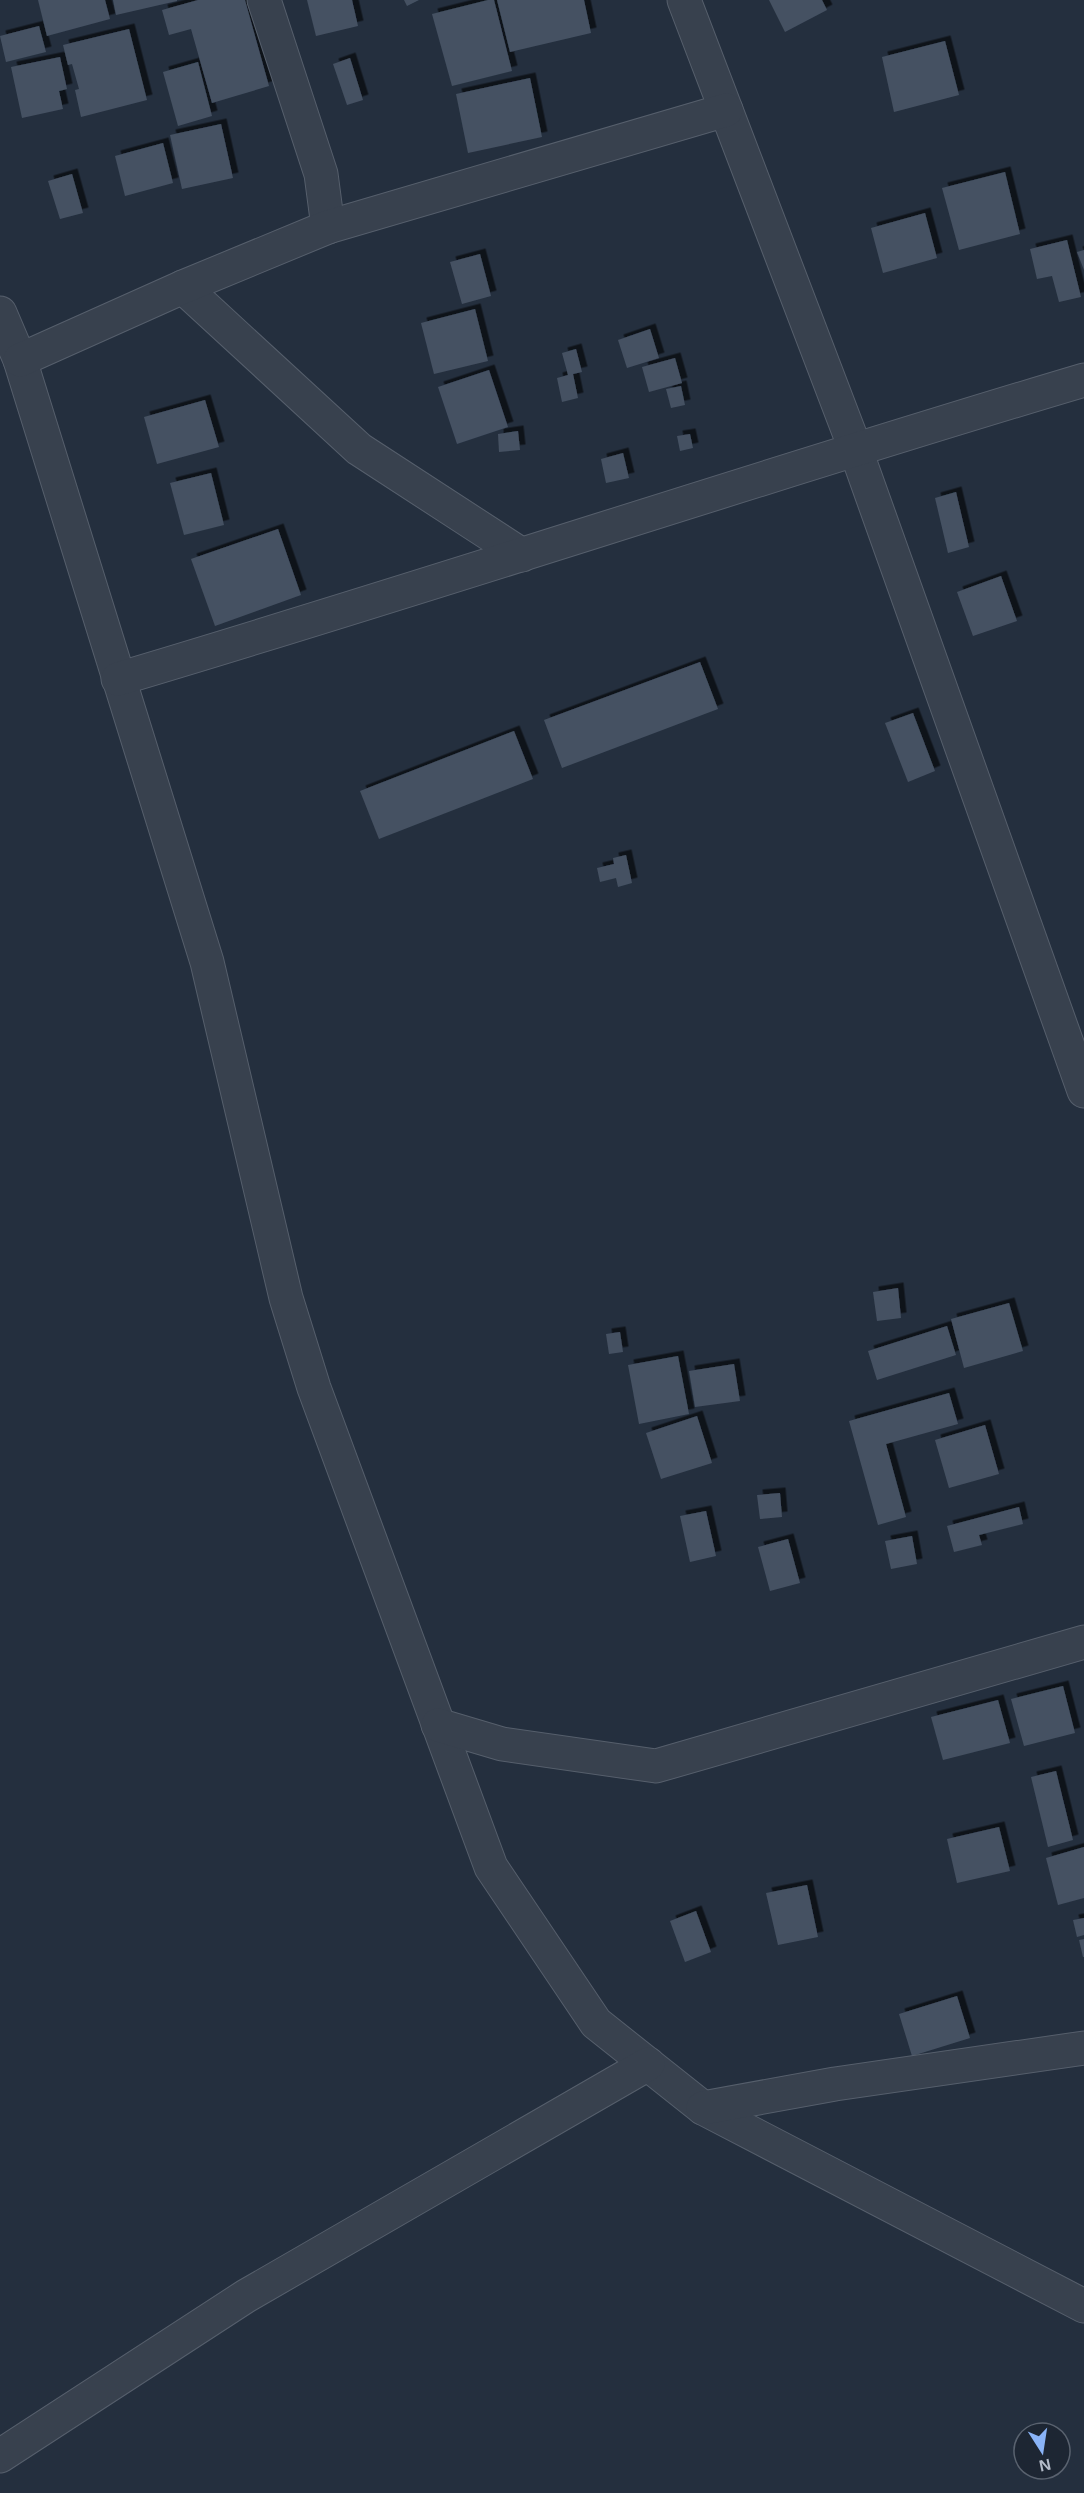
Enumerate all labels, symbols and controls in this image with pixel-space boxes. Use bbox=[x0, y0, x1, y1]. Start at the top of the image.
north arrow bbox=[1012, 2421, 1072, 2481]
text: N bbox=[1038, 2456, 1052, 2475]

